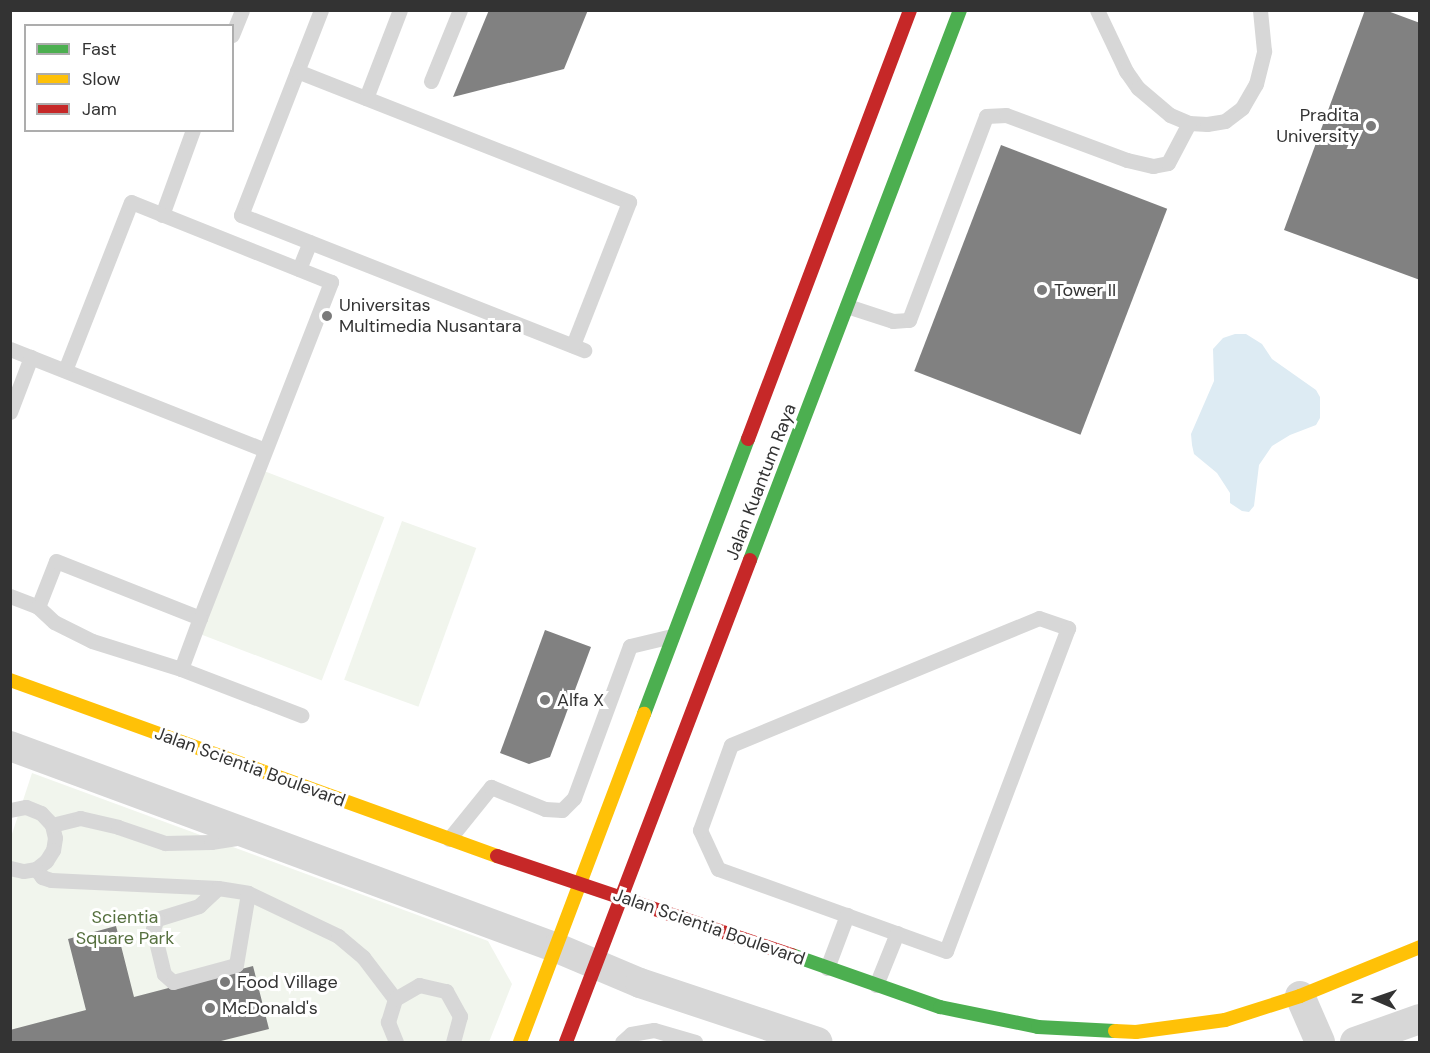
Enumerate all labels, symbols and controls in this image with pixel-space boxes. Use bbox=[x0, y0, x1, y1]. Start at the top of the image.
legend bbox=[24, 24, 234, 132]
text: Fast bbox=[82, 37, 117, 61]
text: Slow bbox=[82, 67, 121, 91]
text: Jam bbox=[82, 97, 117, 121]
place label: Pradita University bbox=[1276, 105, 1359, 148]
marker: Pradita University bbox=[1364, 119, 1378, 133]
place label: Tower II bbox=[1054, 279, 1116, 301]
marker: Tower II bbox=[1035, 283, 1049, 297]
place label: Universitas Multimedia Nusantara bbox=[339, 295, 522, 338]
marker: Universitas Multimedia Nusantara bbox=[320, 309, 334, 323]
street label: Jalan Kuantum Raya bbox=[721, 401, 801, 563]
place label: Alfa X bbox=[557, 689, 604, 711]
marker: Alfa X bbox=[538, 693, 552, 707]
street label: Jalan Scientia Boulevard bbox=[152, 722, 348, 812]
street label: Jalan Scientia Boulevard bbox=[610, 884, 808, 970]
park label: Scientia Square Park bbox=[76, 907, 174, 950]
north arrow bbox=[1346, 969, 1406, 1029]
place label: Food Village bbox=[237, 971, 338, 993]
marker: Food Village bbox=[218, 975, 232, 989]
text: N bbox=[1347, 992, 1368, 1005]
place label: McDonald's bbox=[222, 997, 318, 1019]
marker: McDonald's bbox=[203, 1001, 217, 1015]

